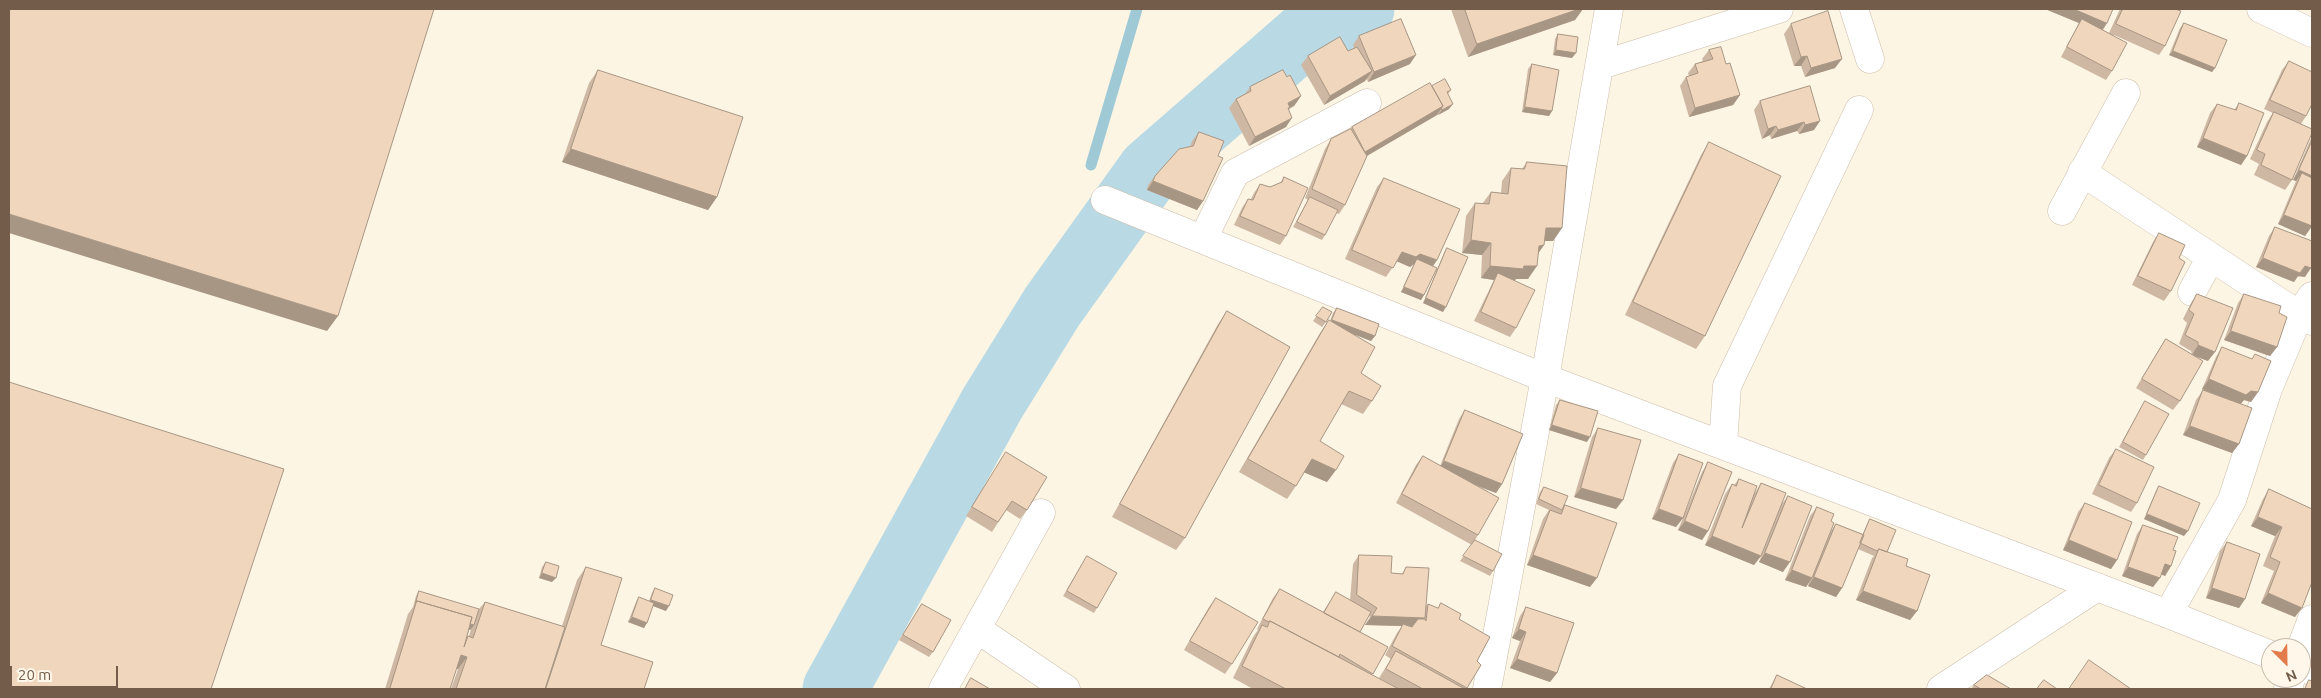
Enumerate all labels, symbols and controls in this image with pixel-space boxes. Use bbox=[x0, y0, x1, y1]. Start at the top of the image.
north arrow bbox=[2261, 638, 2311, 688]
scale bar bbox=[12, 656, 120, 688]
text: 20 m bbox=[18, 666, 51, 683]
text: N bbox=[2284, 666, 2299, 685]

